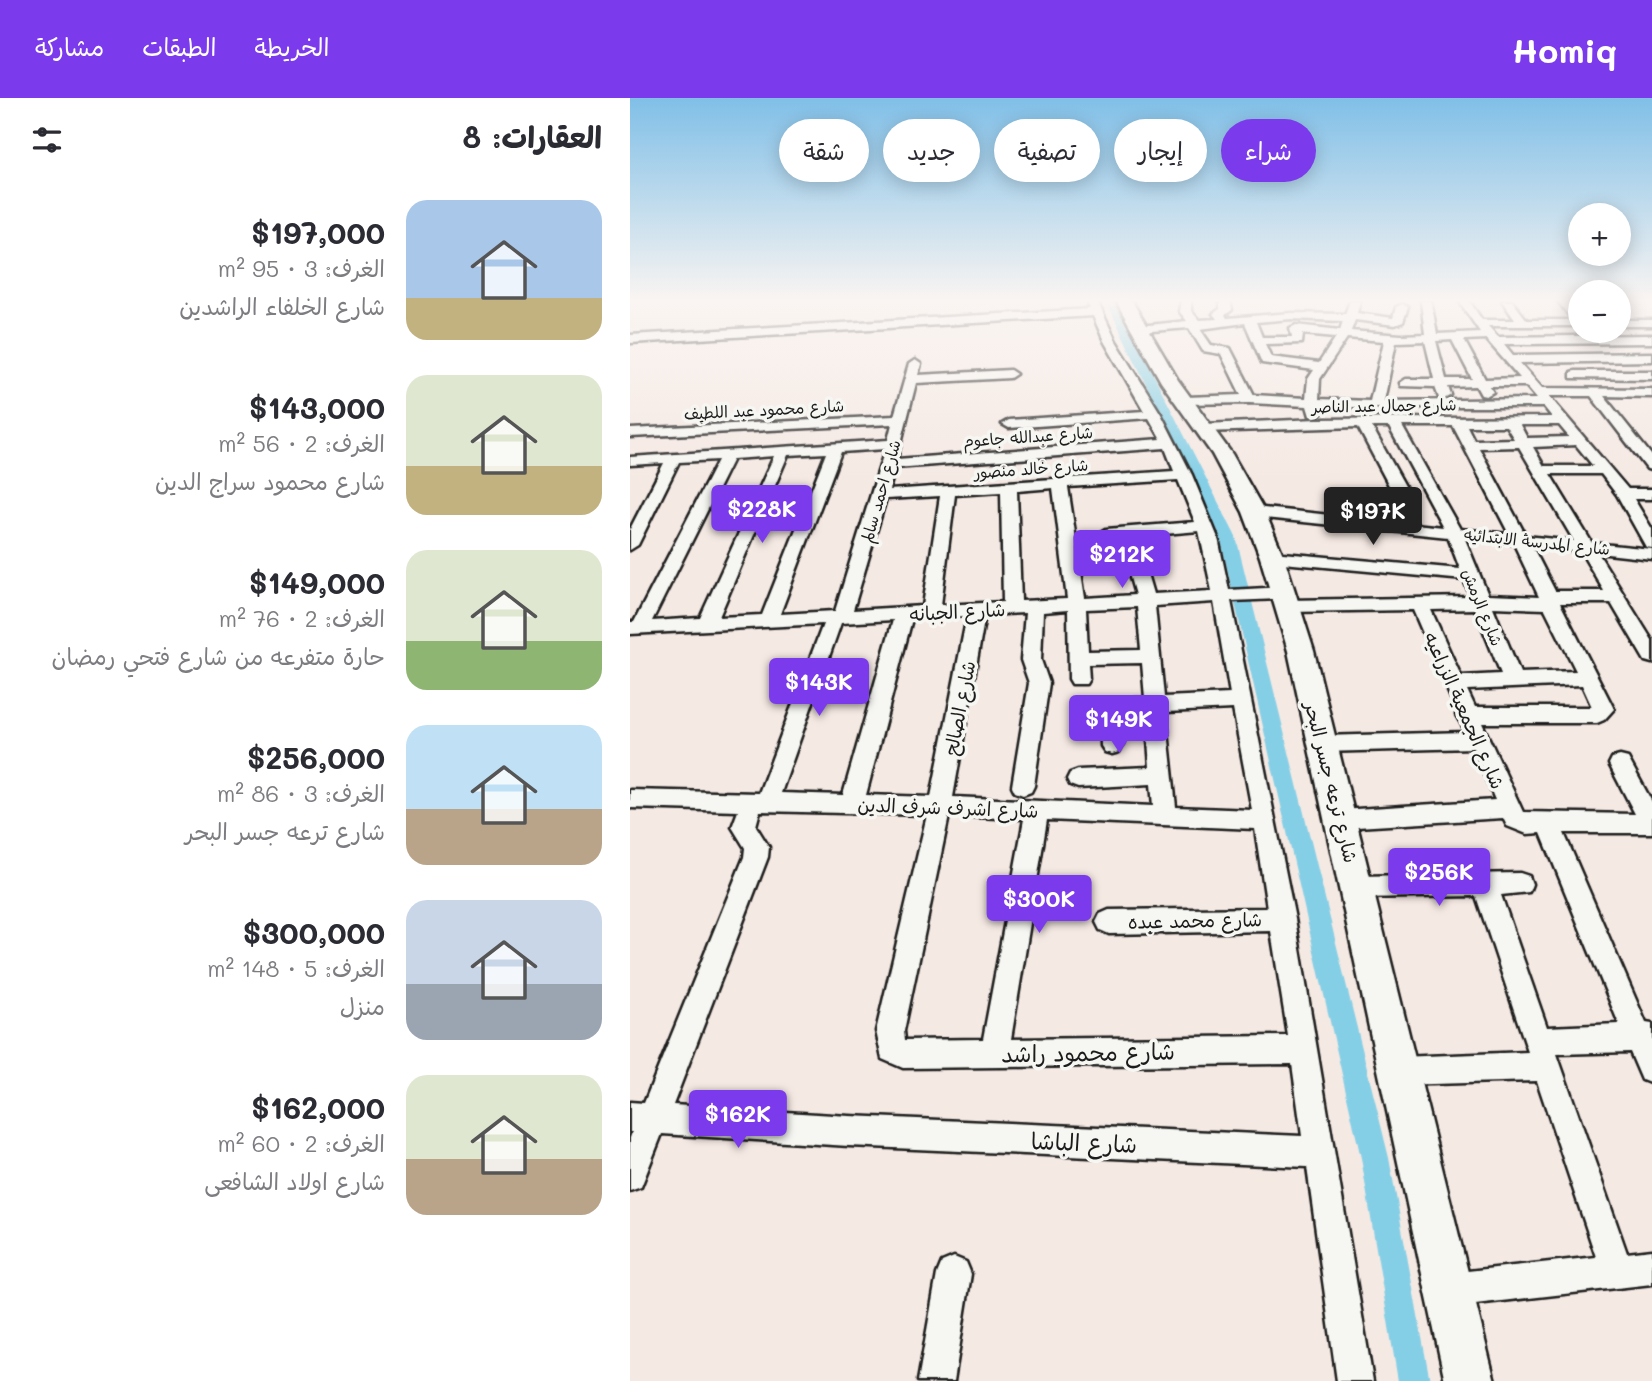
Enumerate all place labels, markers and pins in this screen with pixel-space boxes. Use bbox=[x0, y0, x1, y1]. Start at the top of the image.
pin: $228K bbox=[713, 486, 811, 545]
pin: $197K bbox=[1324, 488, 1422, 547]
pin: $212K bbox=[1073, 531, 1171, 590]
pin: $143K bbox=[770, 658, 868, 718]
pin: $149K bbox=[1070, 696, 1168, 755]
pin: $256K bbox=[1390, 848, 1488, 908]
pin: $300K bbox=[990, 876, 1088, 935]
pin: $162K bbox=[689, 1090, 787, 1150]

